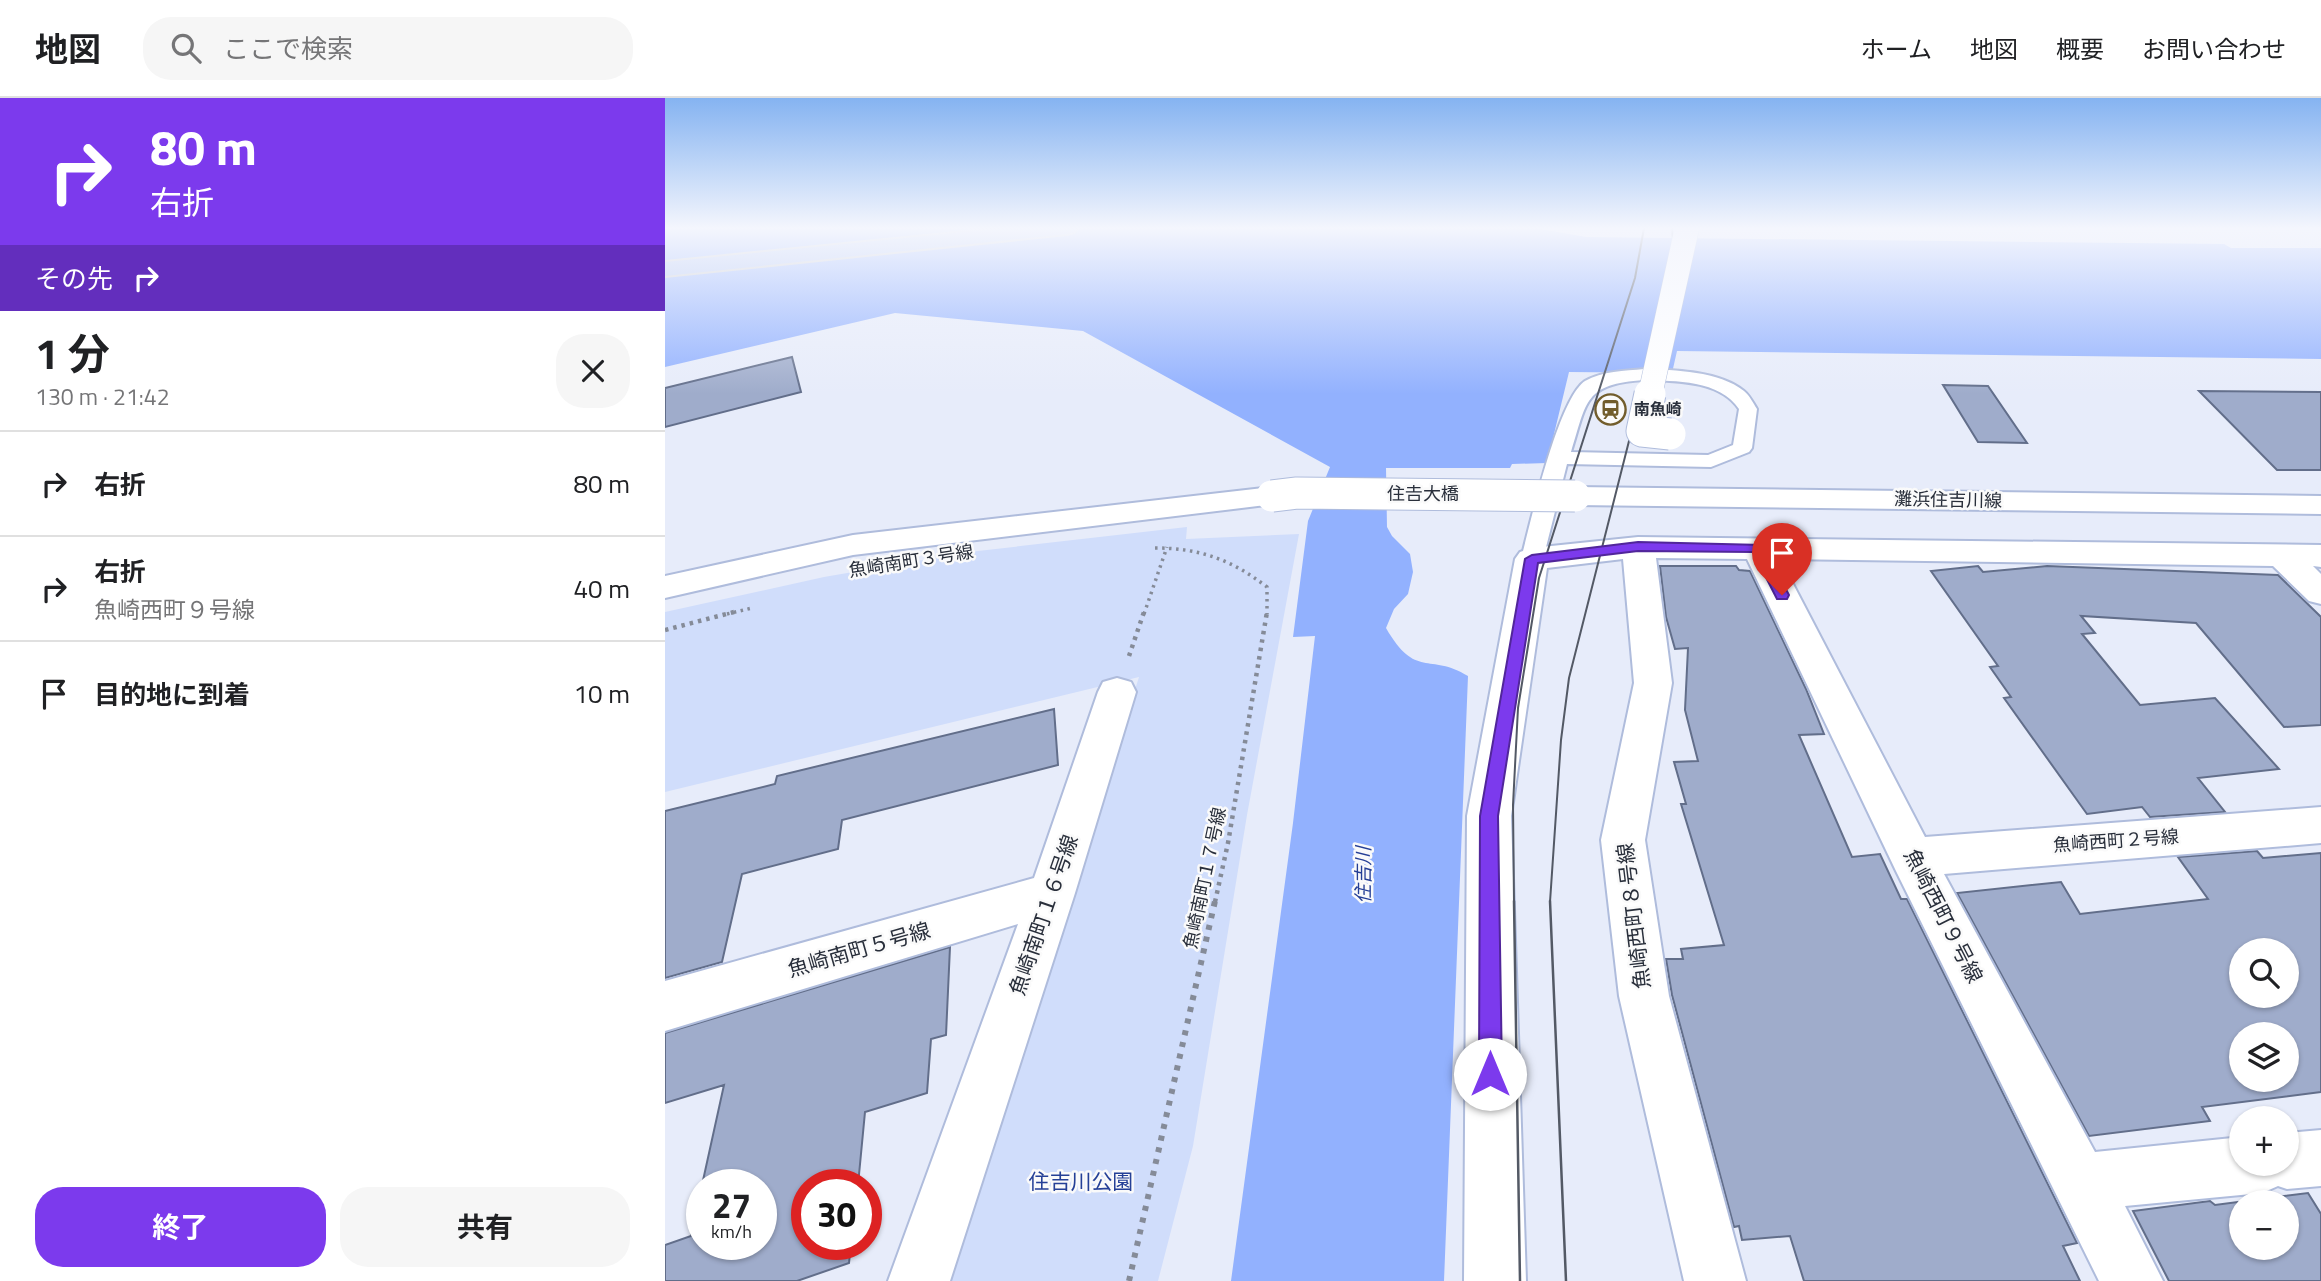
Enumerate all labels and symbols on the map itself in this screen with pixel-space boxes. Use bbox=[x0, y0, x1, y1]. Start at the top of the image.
station icon: 南魚崎 bbox=[1594, 392, 1628, 426]
place label: 南魚崎 bbox=[1634, 397, 1682, 421]
street label: 住𠮷大橋 bbox=[1387, 480, 1459, 507]
street label: 灘浜住吉川線 bbox=[1894, 485, 2002, 514]
pin bbox=[1752, 523, 1812, 595]
street label: 魚崎南町３号線 bbox=[847, 537, 975, 584]
street label: 魚崎南町１７号線 bbox=[1176, 805, 1233, 951]
street label: 魚崎西町２号線 bbox=[2052, 823, 2180, 858]
street label: 魚崎南町１６号線 bbox=[1001, 830, 1086, 999]
street label: 魚崎西町８号線 bbox=[1608, 841, 1658, 991]
street label: 魚崎西町９号線 bbox=[1896, 843, 1992, 988]
water label: 住吉川 bbox=[1348, 845, 1377, 904]
street label: 魚崎南町５号線 bbox=[784, 913, 934, 985]
position arrow bbox=[1453, 1037, 1527, 1111]
park label: 住吉川公園 bbox=[1029, 1165, 1134, 1197]
speed limit sign: 30 bbox=[791, 1169, 882, 1260]

